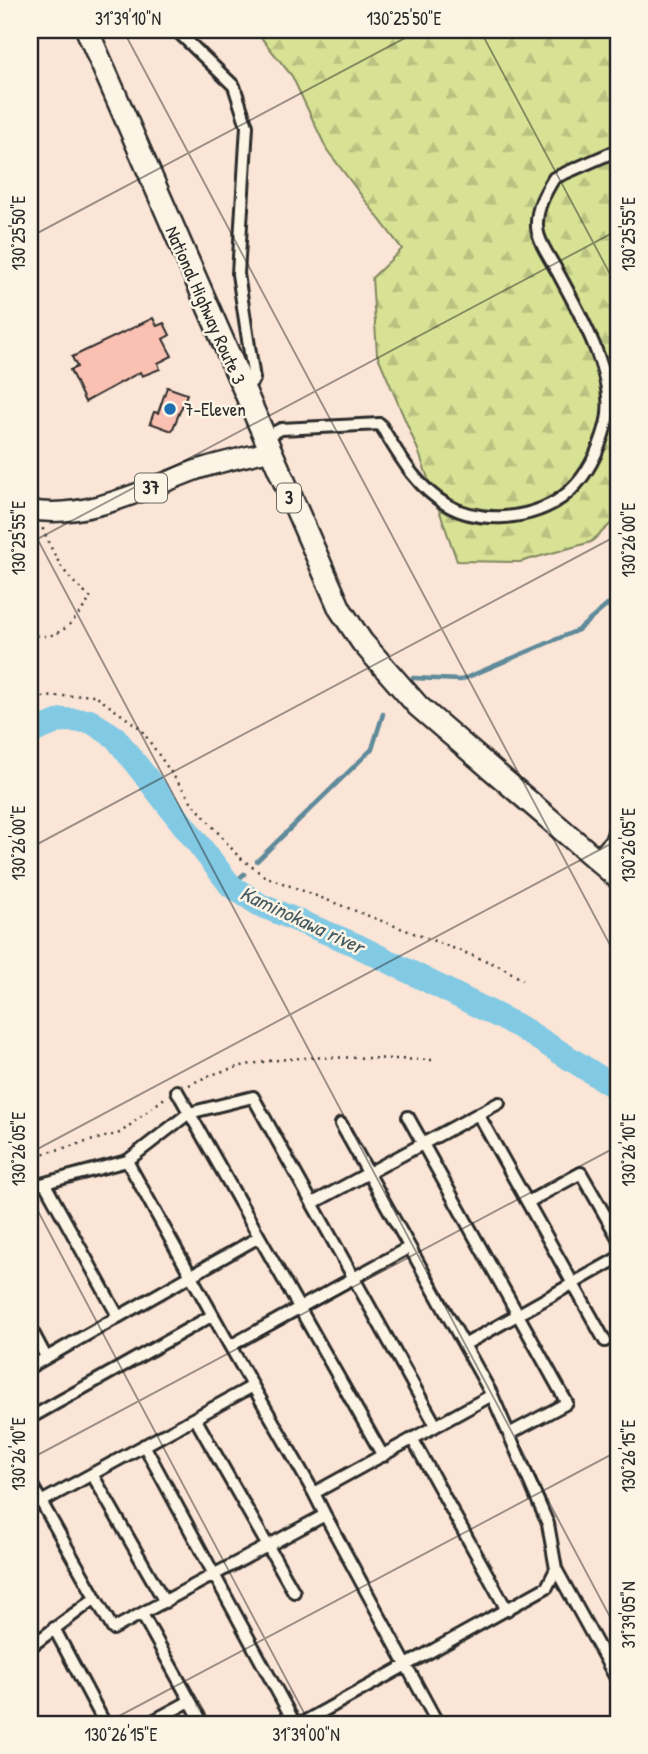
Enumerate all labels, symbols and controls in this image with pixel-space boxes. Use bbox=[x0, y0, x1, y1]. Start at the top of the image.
text: 31°39'10"N bbox=[95, 6, 161, 31]
text: 130°25'50"E bbox=[367, 6, 441, 31]
text: 130°25'50"E bbox=[6, 196, 31, 270]
text: 130°25'55"E bbox=[616, 197, 641, 271]
street label: National Highway Route 3 bbox=[159, 222, 253, 388]
place label: 7-Eleven bbox=[184, 396, 246, 422]
marker: 7-Eleven bbox=[162, 401, 178, 417]
road number: 37 bbox=[135, 474, 167, 502]
road number: 3 bbox=[277, 484, 301, 512]
text: 130°25'55"E bbox=[6, 501, 31, 575]
text: 130°26'00"E bbox=[616, 502, 641, 577]
text: 130°26'00"E bbox=[6, 805, 31, 880]
text: 130°26'05"E bbox=[616, 808, 641, 882]
water label: Kaminokawa river bbox=[236, 878, 371, 962]
text: 130°26'05"E bbox=[6, 1112, 31, 1186]
text: 130°26'10"E bbox=[616, 1113, 641, 1187]
text: 130°26'10"E bbox=[6, 1417, 31, 1491]
text: 130°26'15"E bbox=[616, 1419, 641, 1492]
text: 31°39'05"N bbox=[616, 1581, 641, 1649]
text: 130°26'15"E bbox=[85, 1722, 158, 1747]
text: 31°39'00"N bbox=[272, 1722, 340, 1747]

